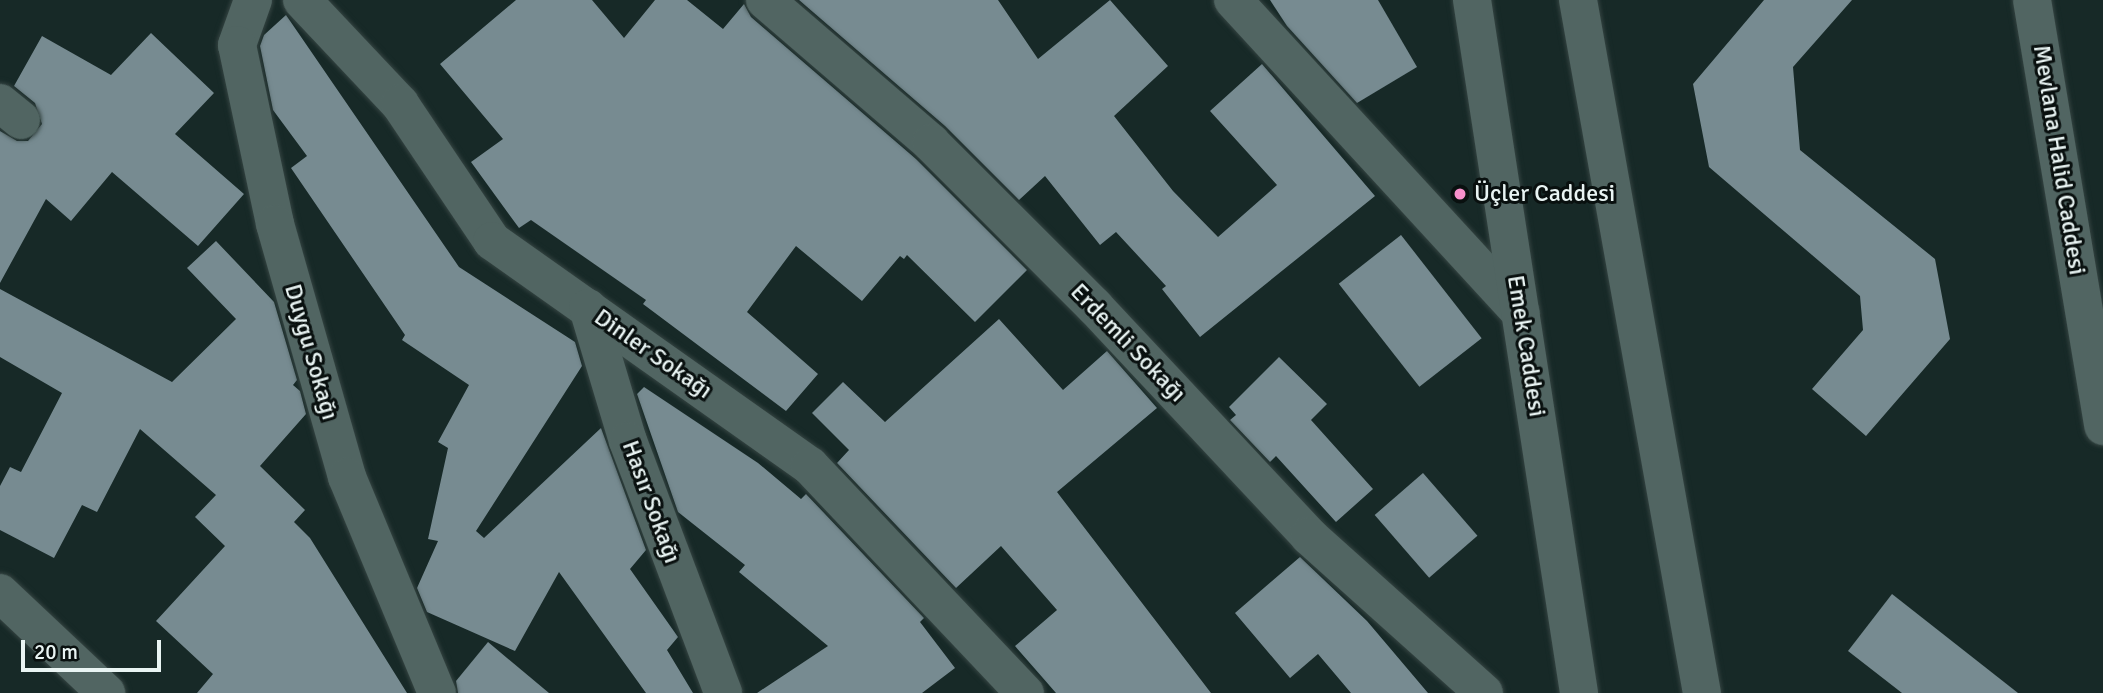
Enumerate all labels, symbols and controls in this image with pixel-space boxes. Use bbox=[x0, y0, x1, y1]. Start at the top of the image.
street label: Mevlana Halid Caddesi bbox=[2027, 43, 2091, 277]
place label: Üçler Caddesi bbox=[1474, 180, 1615, 208]
marker: Üçler Caddesi bbox=[1452, 186, 1468, 202]
street label: Emek Caddesi bbox=[1501, 273, 1551, 419]
street label: Erdemli Sokağı bbox=[1064, 278, 1192, 408]
street label: Duygu Sokağı bbox=[278, 281, 344, 423]
street label: Dinler Sokağı bbox=[589, 303, 717, 405]
street label: Hasır Sokağı bbox=[615, 437, 687, 567]
scale bar bbox=[24, 626, 164, 670]
text: 20 m bbox=[34, 639, 78, 665]

